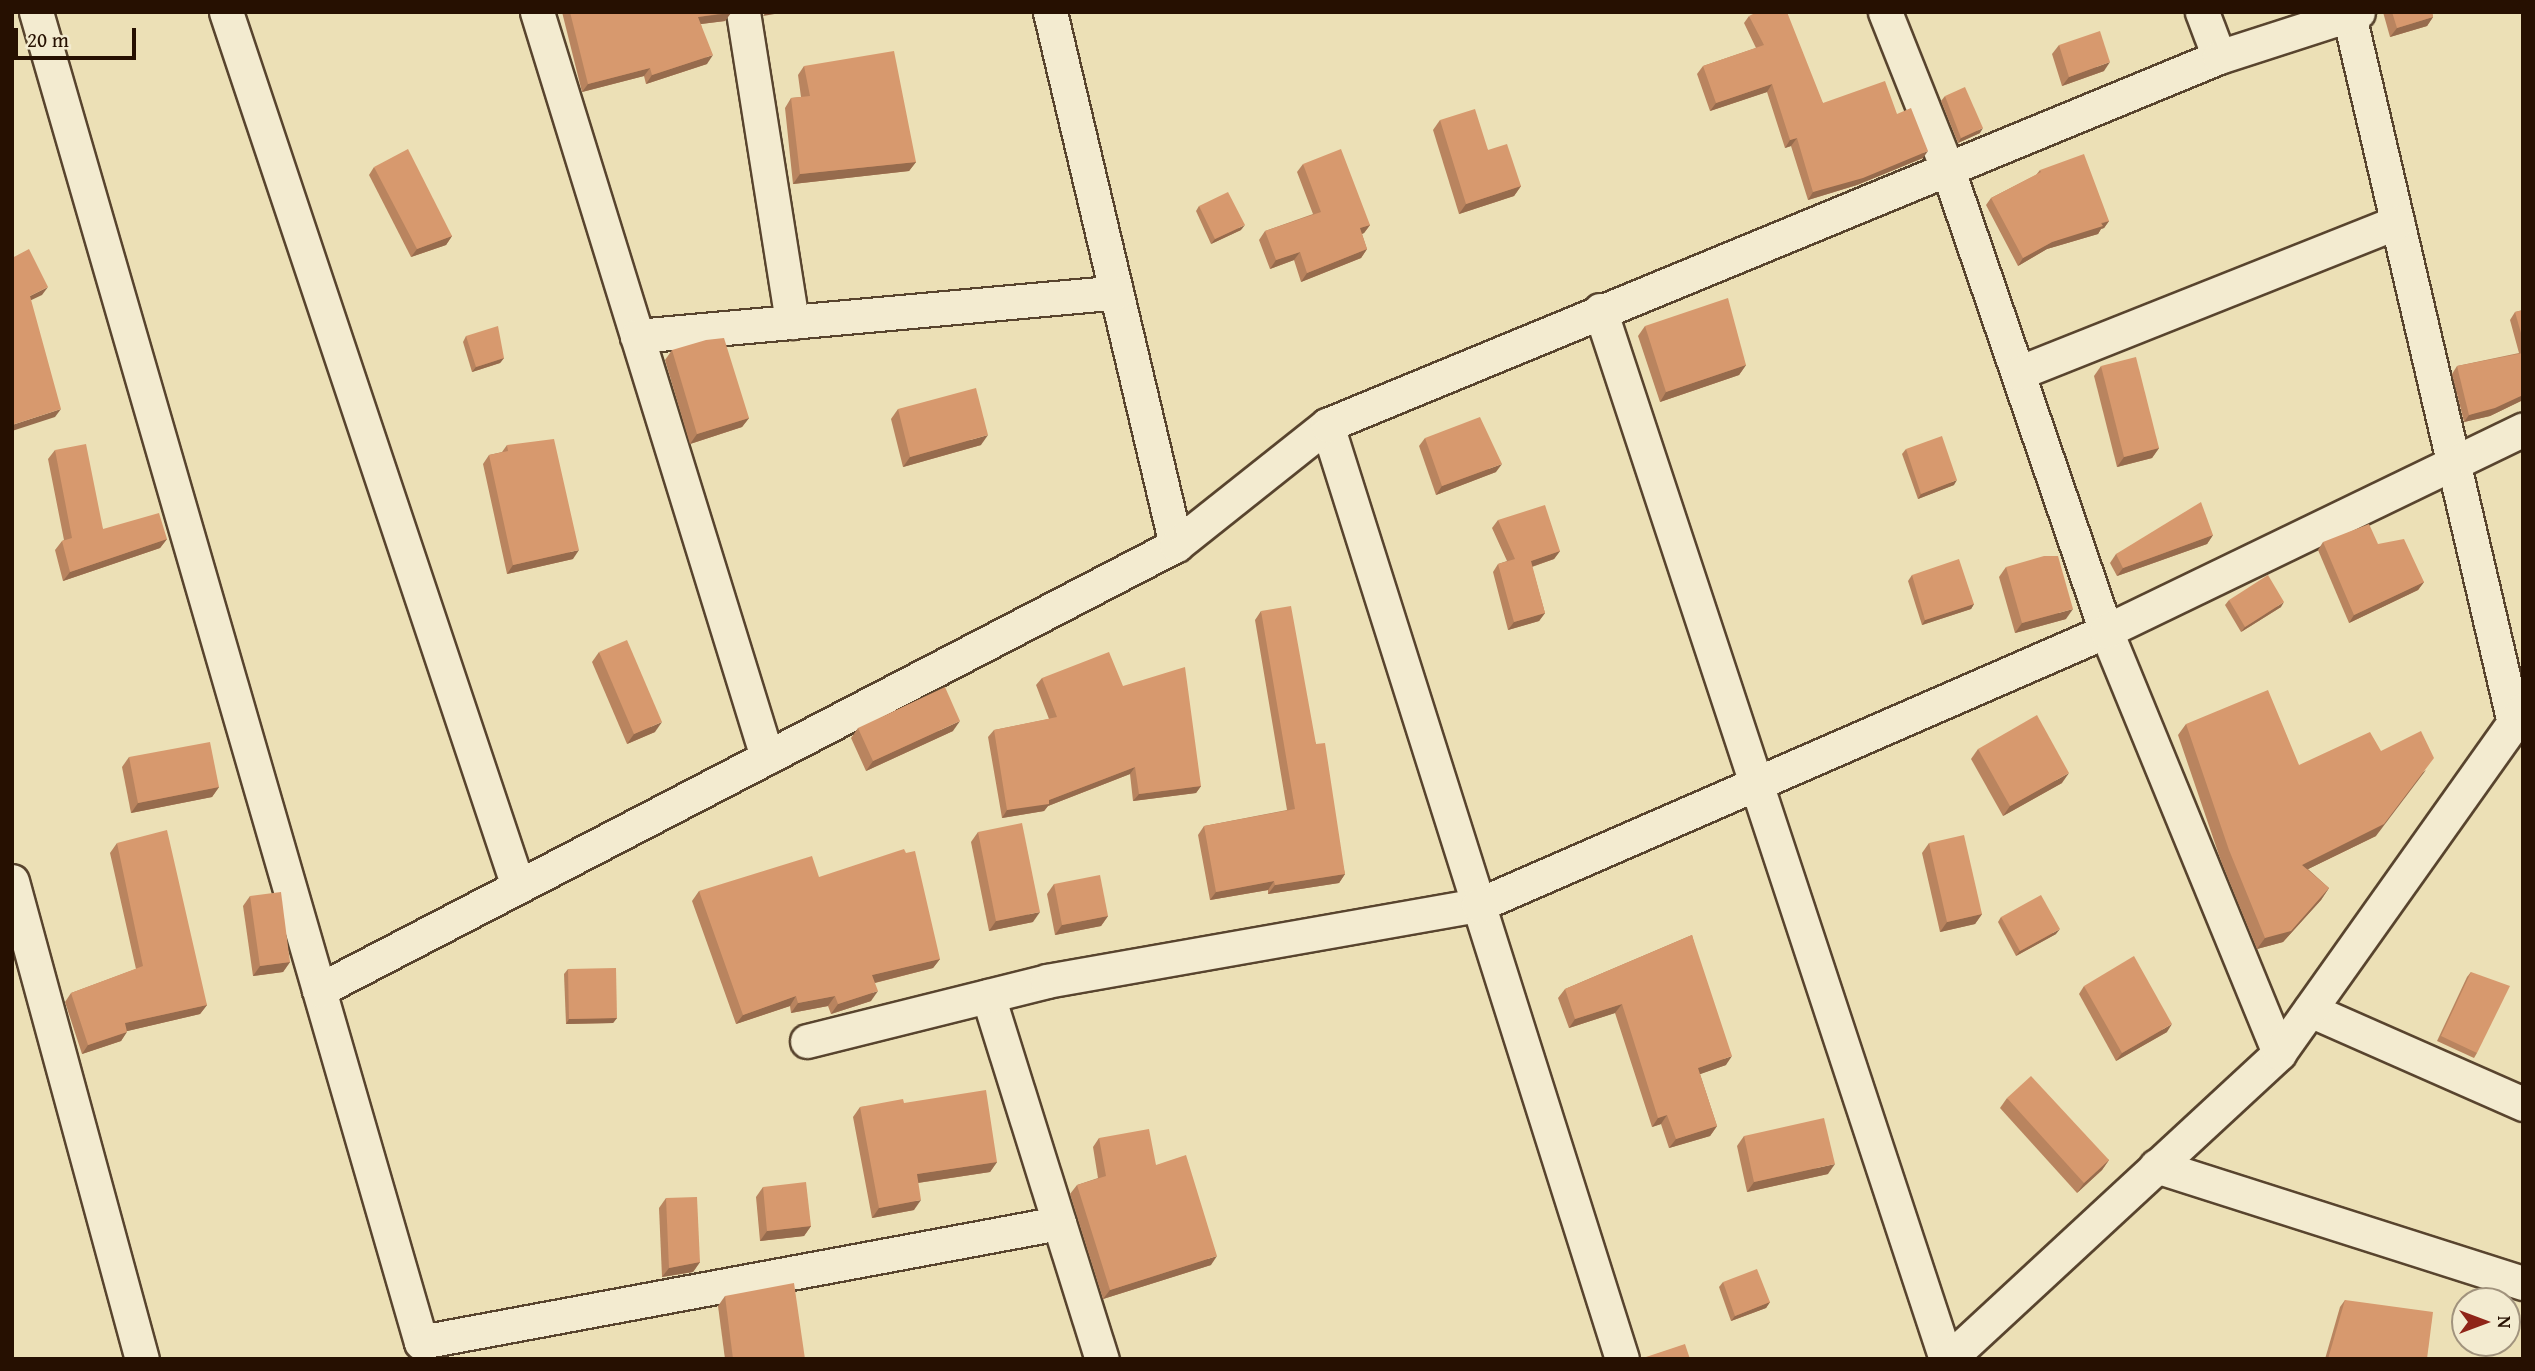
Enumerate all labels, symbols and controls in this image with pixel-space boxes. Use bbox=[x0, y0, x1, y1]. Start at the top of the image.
scale bar bbox=[18, 14, 140, 58]
text: 20 m bbox=[27, 24, 69, 55]
north arrow bbox=[2451, 1287, 2521, 1357]
text: N bbox=[2491, 1316, 2519, 1328]

